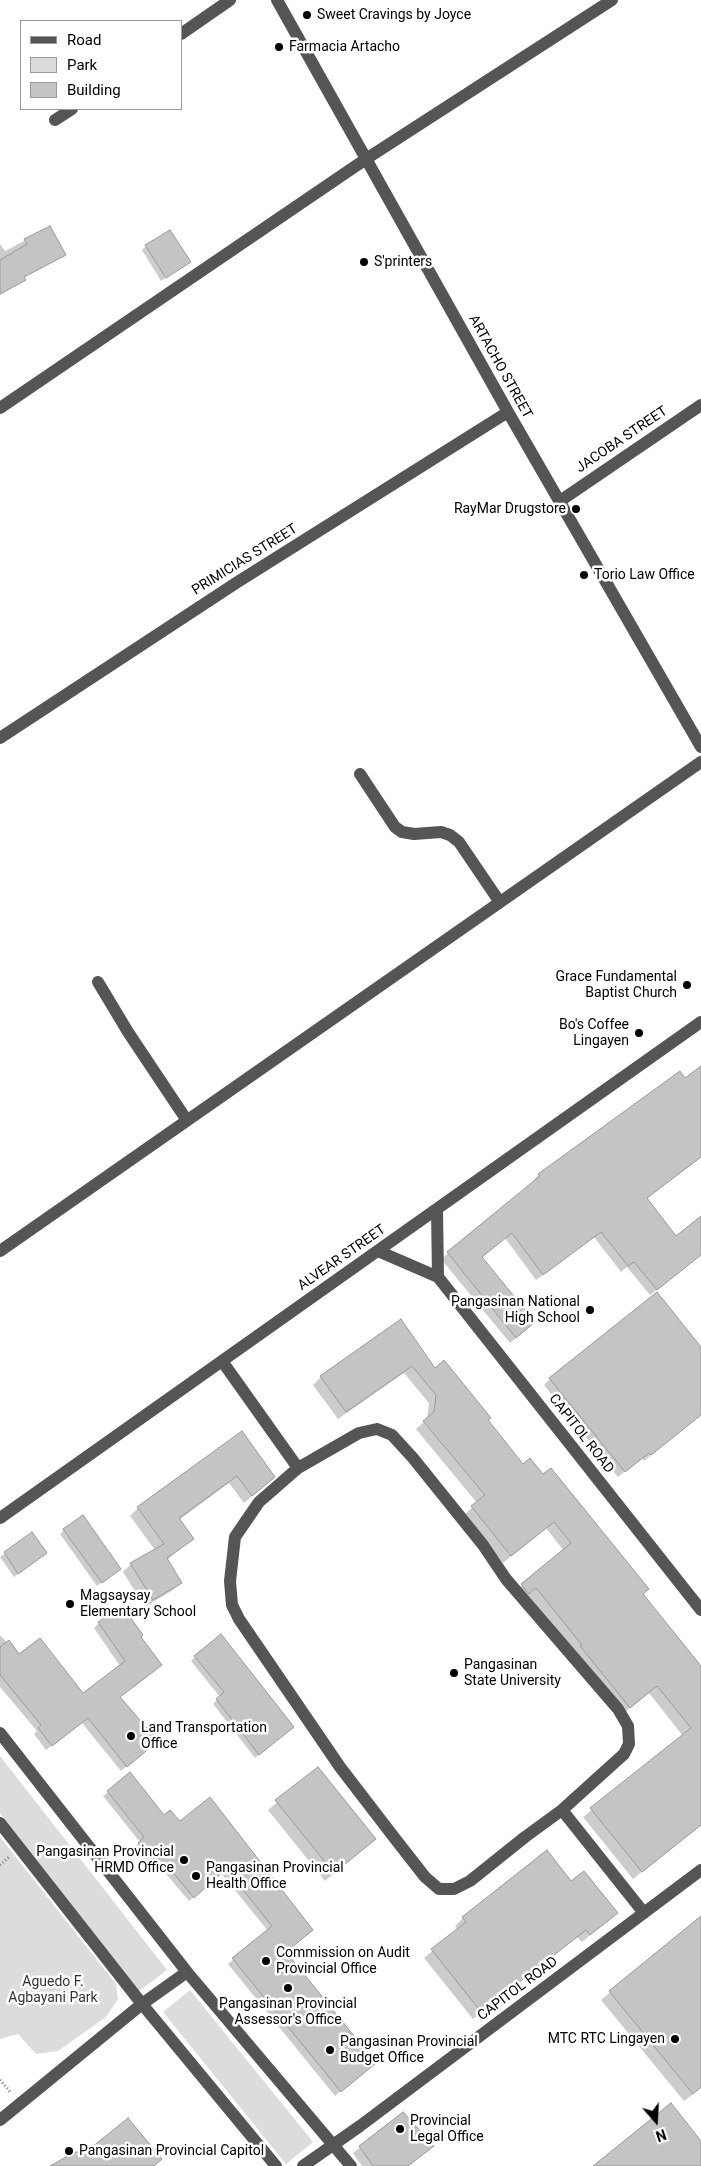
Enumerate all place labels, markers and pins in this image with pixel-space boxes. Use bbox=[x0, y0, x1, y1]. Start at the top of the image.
place label: Sweet Cravings by Joyce bbox=[317, 7, 471, 23]
marker: Sweet Cravings by Joyce bbox=[301, 9, 313, 21]
place label: Farmacia Artacho bbox=[289, 39, 400, 55]
marker: Farmacia Artacho bbox=[273, 41, 285, 53]
place label: S'printers bbox=[374, 254, 432, 270]
marker: S'printers bbox=[358, 256, 370, 268]
place label: RayMar Drugstore bbox=[454, 501, 566, 517]
marker: RayMar Drugstore bbox=[570, 503, 582, 515]
place label: Torio Law Office bbox=[594, 567, 695, 583]
marker: Torio Law Office bbox=[578, 569, 590, 581]
place label: Grace Fundamental Baptist Church bbox=[556, 969, 677, 1002]
marker: Grace Fundamental Baptist Church bbox=[681, 979, 693, 991]
place label: Bo's Coffee Lingayen bbox=[559, 1017, 629, 1050]
marker: Bo's Coffee Lingayen bbox=[633, 1027, 645, 1039]
place label: Pangasinan National High School bbox=[451, 1294, 580, 1326]
marker: Pangasinan National High School bbox=[584, 1304, 596, 1316]
place label: Magsaysay Elementary School bbox=[80, 1588, 196, 1620]
marker: Magsaysay Elementary School bbox=[64, 1598, 76, 1610]
place label: Pangasinan State University bbox=[464, 1657, 561, 1690]
marker: Pangasinan State University bbox=[448, 1667, 460, 1679]
place label: Land Transportation Office bbox=[141, 1720, 267, 1752]
marker: Land Transportation Office bbox=[125, 1730, 137, 1742]
place label: Pangasinan Provincial HRMD Office bbox=[36, 1844, 174, 1876]
marker: Pangasinan Provincial HRMD Office bbox=[178, 1854, 190, 1866]
place label: Pangasinan Provincial Health Office bbox=[206, 1860, 344, 1892]
marker: Pangasinan Provincial Health Office bbox=[190, 1870, 202, 1882]
place label: Commission on Audit Provincial Office bbox=[276, 1945, 410, 1978]
marker: Commission on Audit Provincial Office bbox=[260, 1955, 272, 1967]
marker: Pangasinan Provincial Assessor's Office bbox=[282, 1982, 294, 1994]
place label: Pangasinan Provincial Assessor's Office bbox=[219, 1996, 357, 2028]
place label: MTC RTC Lingayen bbox=[548, 2031, 665, 2047]
marker: MTC RTC Lingayen bbox=[669, 2033, 681, 2045]
place label: Pangasinan Provincial Budget Office bbox=[340, 2034, 478, 2066]
marker: Pangasinan Provincial Budget Office bbox=[324, 2044, 336, 2056]
place label: Provincial Legal Office bbox=[410, 2113, 484, 2146]
marker: Provincial Legal Office bbox=[394, 2123, 406, 2135]
place label: Pangasinan Provincial Capitol bbox=[79, 2143, 264, 2159]
marker: Pangasinan Provincial Capitol bbox=[63, 2145, 75, 2157]

